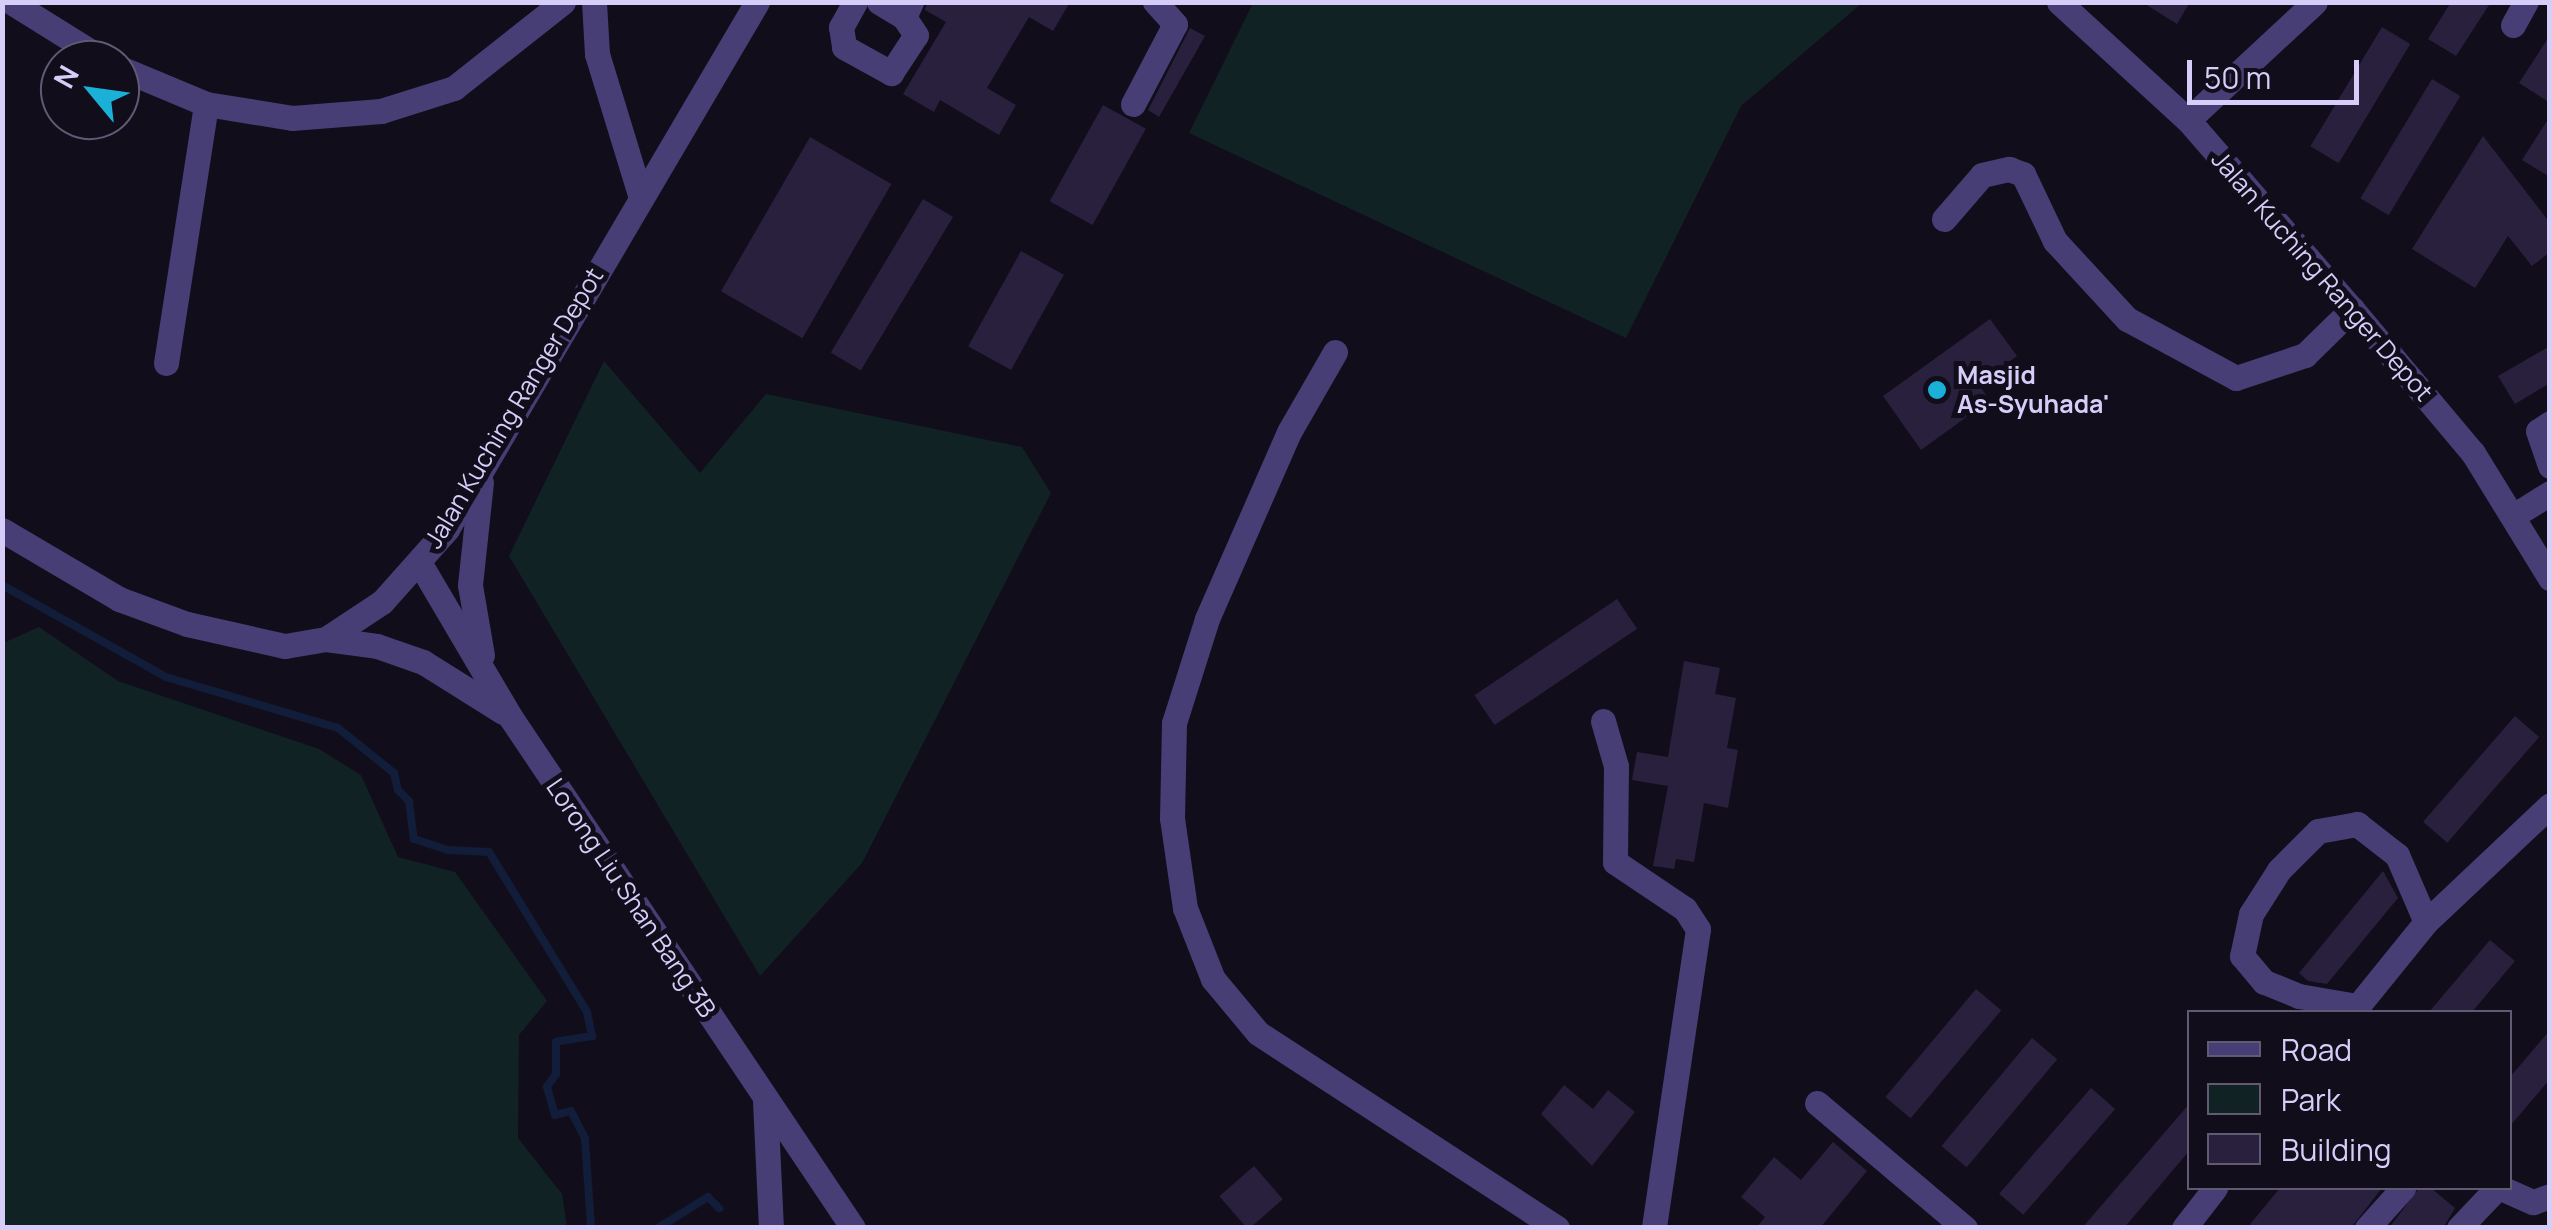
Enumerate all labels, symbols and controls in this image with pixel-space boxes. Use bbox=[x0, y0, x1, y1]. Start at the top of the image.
north arrow bbox=[40, 40, 140, 140]
scale bar bbox=[2192, 40, 2364, 102]
text: 50 m bbox=[2204, 57, 2271, 98]
text: N bbox=[44, 58, 87, 94]
street label: Jalan Kuching Ranger Depot bbox=[2205, 145, 2439, 407]
street label: Jalan Kuching Ranger Depot bbox=[418, 262, 610, 554]
place label: Masjid As-Syuhada' bbox=[1957, 361, 2109, 420]
marker: Masjid As-Syuhada' bbox=[1926, 379, 1948, 401]
street label: Lorong Liu Shan Bang 3B bbox=[540, 773, 722, 1023]
legend bbox=[2187, 1010, 2512, 1190]
text: Road bbox=[2281, 1029, 2352, 1070]
text: Park bbox=[2281, 1079, 2341, 1120]
text: Building bbox=[2281, 1129, 2392, 1170]

